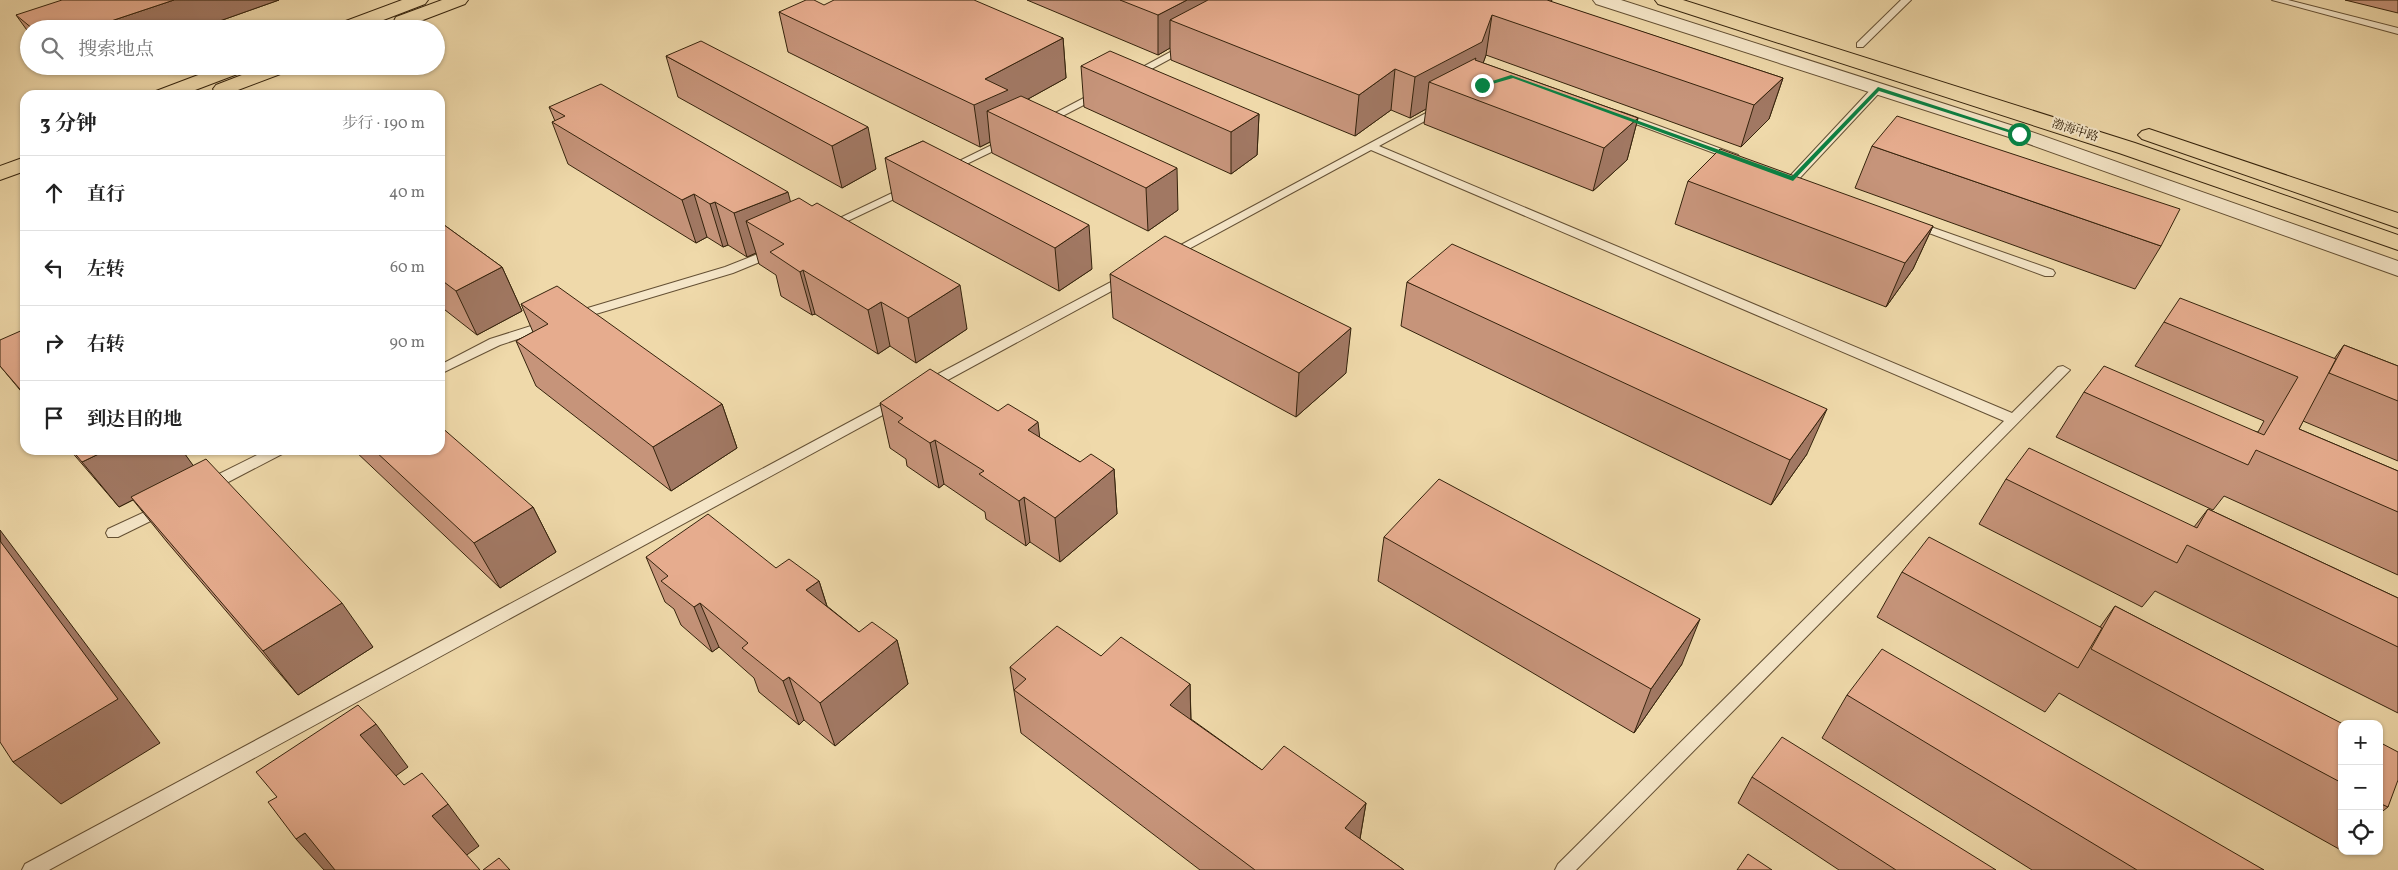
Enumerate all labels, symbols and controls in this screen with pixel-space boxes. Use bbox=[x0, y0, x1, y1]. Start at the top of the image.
search box bbox=[20, 20, 445, 75]
icon: search bbox=[38, 34, 66, 62]
text: 搜索地点 bbox=[78, 37, 154, 63]
route end bbox=[1471, 74, 1494, 97]
text: 3 分钟 bbox=[40, 110, 97, 139]
text: 步行 · 190 m bbox=[342, 113, 425, 135]
street label: 渤海中路 bbox=[2050, 116, 2100, 146]
route start bbox=[2008, 123, 2031, 146]
icon: ahead bbox=[40, 179, 68, 207]
text: 直行 bbox=[87, 182, 125, 208]
text: 40 m bbox=[389, 182, 425, 204]
icon: left bbox=[40, 254, 68, 282]
text: 左转 bbox=[87, 257, 125, 283]
text: 60 m bbox=[390, 257, 425, 279]
icon: right bbox=[40, 329, 68, 357]
text: 右转 bbox=[87, 332, 125, 358]
text: 90 m bbox=[389, 332, 425, 354]
icon: arrive bbox=[40, 404, 68, 432]
text: 到达目的地 bbox=[87, 407, 182, 433]
map controls bbox=[2338, 720, 2383, 855]
button: + bbox=[2338, 720, 2383, 765]
button: − bbox=[2338, 765, 2383, 810]
button: locate bbox=[2338, 810, 2383, 855]

